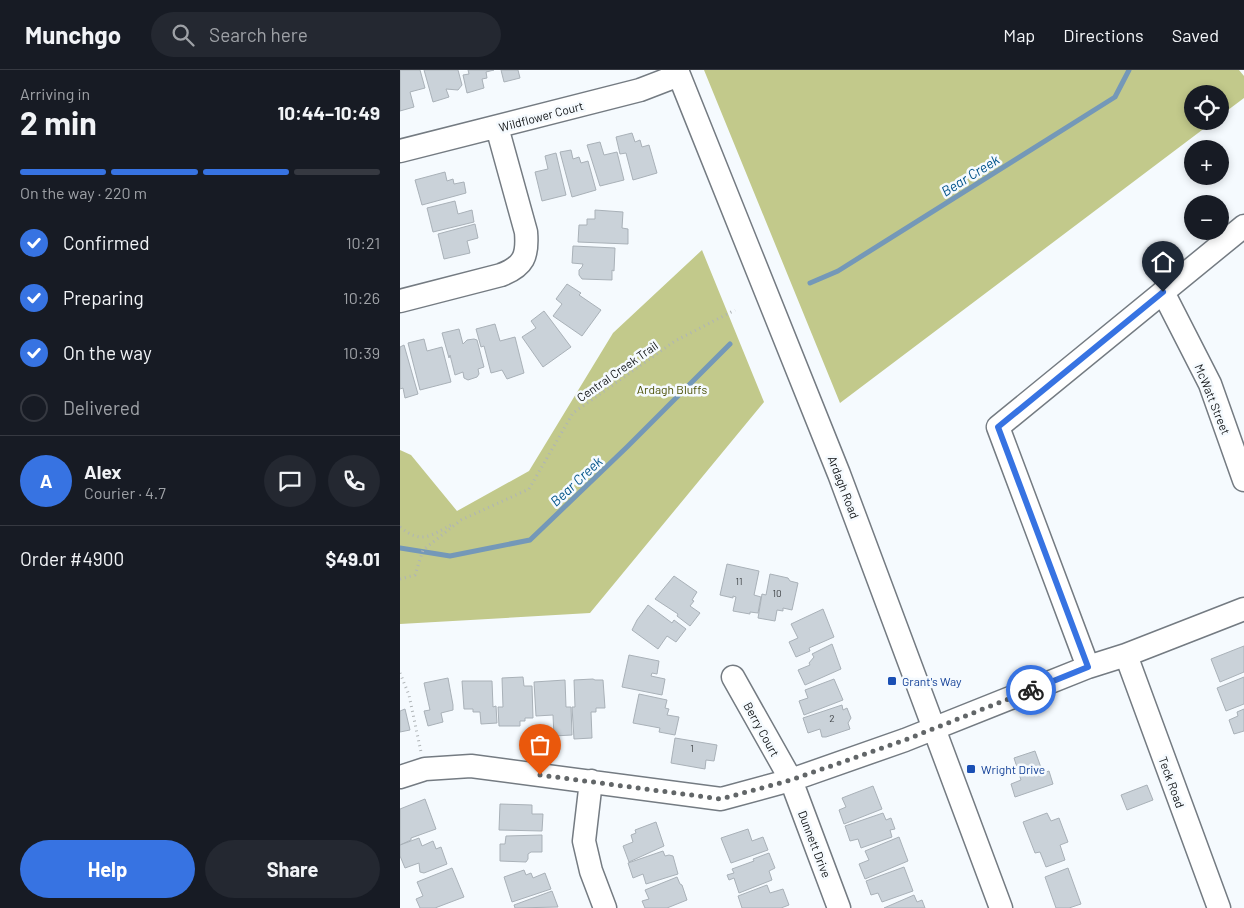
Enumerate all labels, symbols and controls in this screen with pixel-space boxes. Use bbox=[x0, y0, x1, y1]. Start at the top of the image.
search box bbox=[151, 12, 501, 57]
text: Munchgo bbox=[25, 20, 121, 49]
icon: search bbox=[169, 21, 197, 49]
text: Search here bbox=[209, 23, 308, 46]
text: Map bbox=[1003, 24, 1035, 46]
text: Directions bbox=[1063, 24, 1144, 46]
text: Saved bbox=[1172, 24, 1219, 46]
text: Arriving in bbox=[20, 84, 90, 103]
map controls bbox=[1184, 85, 1229, 240]
button: locate bbox=[1184, 85, 1229, 130]
street label: Wildflower Court bbox=[497, 98, 585, 134]
text: 10:44–10:49 bbox=[277, 101, 380, 124]
text: 2 min bbox=[20, 103, 97, 141]
button: + bbox=[1184, 140, 1229, 185]
water label: Bear Creek bbox=[938, 150, 1002, 199]
text: On the way · 220 m bbox=[20, 183, 147, 202]
button: − bbox=[1184, 195, 1229, 240]
icon: check bbox=[20, 229, 48, 257]
text: Confirmed bbox=[63, 231, 150, 254]
text: 10:21 bbox=[346, 233, 380, 252]
pin bbox=[1142, 241, 1184, 292]
icon: home bbox=[1149, 248, 1177, 276]
icon: check bbox=[20, 284, 48, 312]
text: Preparing bbox=[63, 286, 144, 309]
text: 10:26 bbox=[343, 288, 380, 307]
street label: Central Creek Trail bbox=[574, 338, 660, 404]
icon: check bbox=[20, 339, 48, 367]
text: On the way bbox=[63, 341, 152, 364]
text: 10:39 bbox=[343, 343, 380, 362]
street label: McWatt Street bbox=[1193, 362, 1233, 436]
park label: Ardagh Bluffs bbox=[637, 382, 707, 396]
text: Delivered bbox=[63, 396, 140, 419]
water label: Bear Creek bbox=[546, 452, 606, 509]
street label: Ardagh Road bbox=[826, 454, 862, 520]
button: chat bbox=[264, 455, 316, 507]
button: phone bbox=[328, 455, 380, 507]
text: Alex bbox=[84, 460, 122, 483]
text: A bbox=[40, 469, 52, 492]
text: Courier · 4.7 bbox=[84, 483, 166, 502]
text: Order #4900 bbox=[20, 547, 124, 570]
text: $49.01 bbox=[326, 547, 380, 570]
house number: 11 bbox=[735, 575, 743, 587]
house number: 10 bbox=[772, 587, 782, 599]
courier bbox=[1006, 665, 1056, 715]
place label: Grant's Way bbox=[902, 674, 962, 688]
marker: Grant's Way bbox=[886, 675, 898, 687]
icon: bike bbox=[1017, 676, 1045, 704]
street label: Berry Court bbox=[741, 699, 783, 759]
house number: 2 bbox=[829, 712, 835, 724]
pin bbox=[519, 724, 561, 775]
icon: bag bbox=[526, 731, 554, 759]
house number: 1 bbox=[690, 742, 694, 754]
street label: Teck Road bbox=[1156, 754, 1188, 810]
place label: Wright Drive bbox=[981, 762, 1045, 776]
marker: Wright Drive bbox=[965, 763, 977, 775]
street label: Dunnett Drive bbox=[796, 808, 834, 880]
button: Help bbox=[20, 840, 195, 898]
button: Share bbox=[205, 840, 380, 898]

